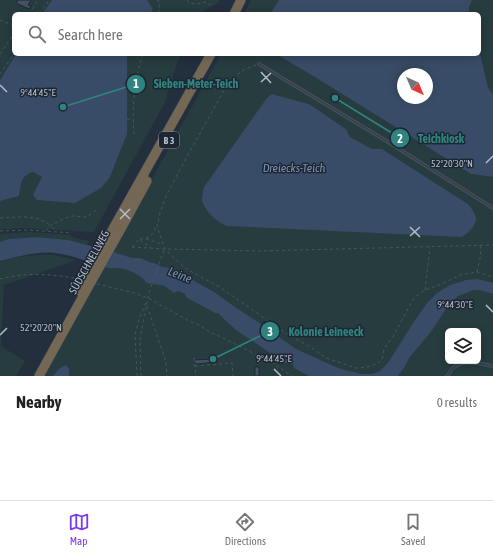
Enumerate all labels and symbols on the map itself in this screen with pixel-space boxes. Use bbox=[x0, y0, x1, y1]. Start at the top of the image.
north arrow bbox=[397, 68, 433, 104]
callout: Sieben-Meter-Teich bbox=[126, 72, 246, 96]
text: 1 bbox=[133, 77, 139, 91]
text: Sieben-Meter-Teich bbox=[154, 77, 238, 91]
text: 9°44'45"E bbox=[20, 87, 56, 98]
callout: Teichkiosk bbox=[390, 126, 473, 150]
road number: B 3 bbox=[159, 132, 179, 148]
text: 2 bbox=[397, 132, 403, 146]
text: Teichkiosk bbox=[418, 132, 465, 146]
text: 52°20'30"N bbox=[431, 158, 473, 169]
water label: Dreiecks-Teich bbox=[263, 161, 326, 175]
street label: SÜDSCHNELLWEG bbox=[67, 228, 111, 296]
water label: Leine bbox=[166, 264, 194, 286]
text: 9°44'30"E bbox=[437, 299, 473, 310]
callout: Kolonie Leineeck bbox=[260, 319, 371, 343]
text: 52°20'20"N bbox=[20, 322, 62, 333]
text: 3 bbox=[267, 325, 273, 339]
text: Kolonie Leineeck bbox=[289, 325, 364, 339]
text: 9°44'45"E bbox=[256, 353, 292, 364]

